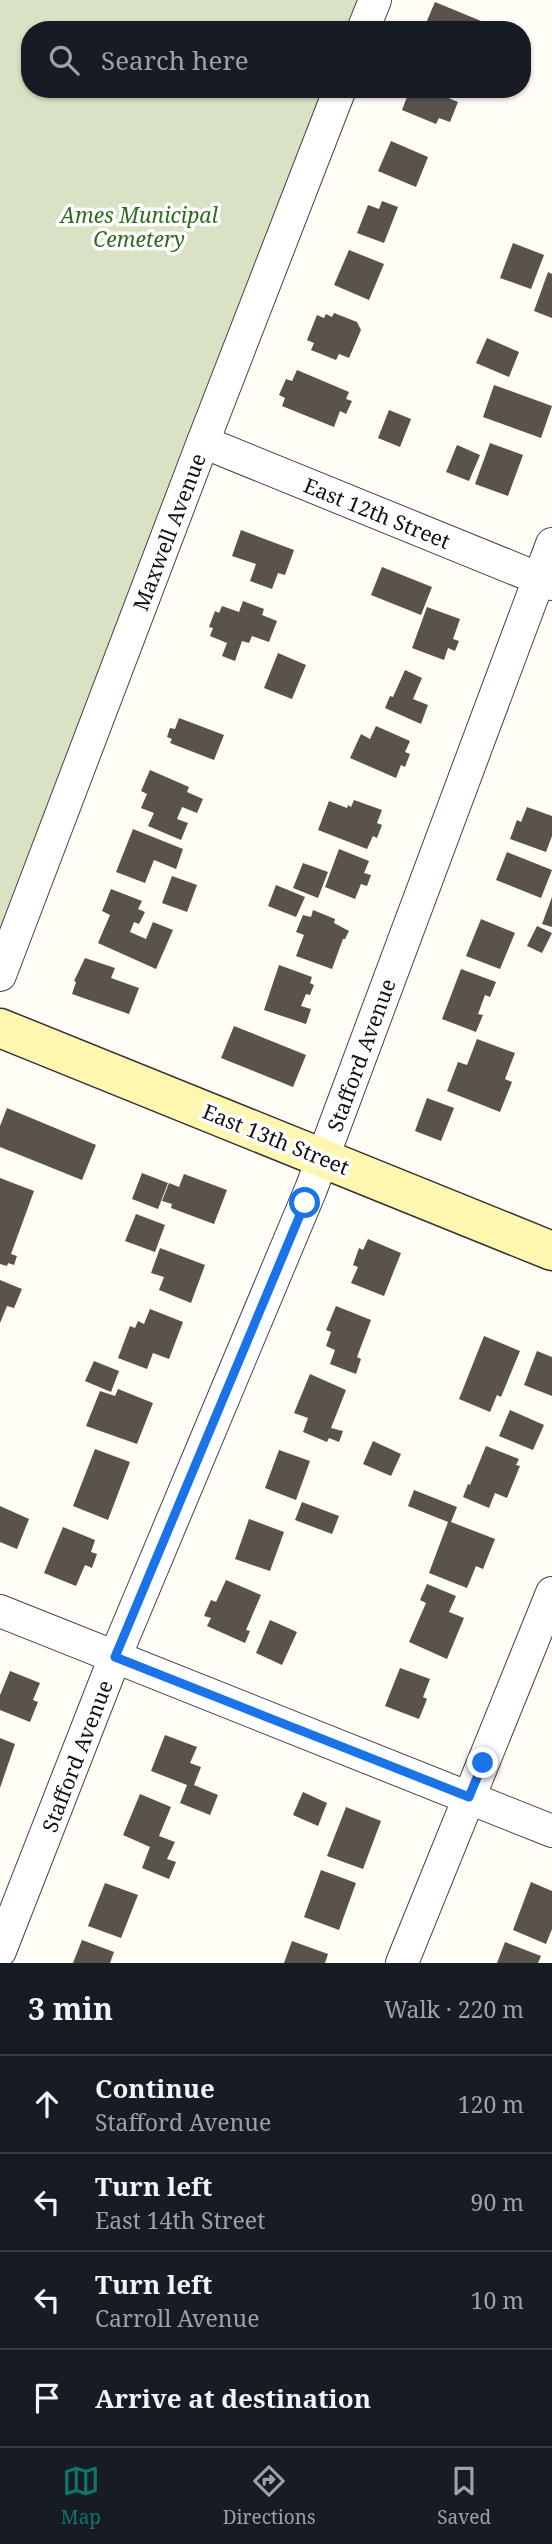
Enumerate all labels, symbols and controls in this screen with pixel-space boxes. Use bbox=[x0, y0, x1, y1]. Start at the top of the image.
search box bbox=[21, 21, 531, 98]
icon: search bbox=[45, 41, 83, 79]
text: Search here bbox=[101, 42, 249, 78]
park label: Ames Municipal Cemetery bbox=[58, 201, 218, 253]
street label: Maxwell Avenue bbox=[126, 449, 212, 615]
street label: East 12th Street bbox=[300, 471, 454, 555]
street label: Stafford Avenue bbox=[320, 975, 402, 1135]
street label: East 13th Street bbox=[199, 1097, 353, 1181]
route start bbox=[289, 1187, 320, 1218]
street label: Stafford Avenue bbox=[35, 1676, 119, 1836]
route end bbox=[467, 1747, 498, 1778]
text: 3 min bbox=[28, 1988, 113, 2029]
text: Walk · 220 m bbox=[384, 1993, 524, 2025]
text: Continue bbox=[95, 2070, 215, 2106]
icon: ahead bbox=[28, 2085, 66, 2123]
text: 120 m bbox=[458, 2088, 524, 2120]
text: Stafford Avenue bbox=[95, 2106, 271, 2138]
text: Turn left bbox=[95, 2168, 212, 2204]
icon: left bbox=[28, 2183, 66, 2221]
text: 90 m bbox=[471, 2186, 524, 2218]
text: East 14th Street bbox=[95, 2204, 265, 2236]
text: Turn left bbox=[95, 2266, 212, 2302]
icon: left bbox=[28, 2281, 66, 2319]
text: 10 m bbox=[471, 2284, 524, 2316]
text: Carroll Avenue bbox=[95, 2302, 259, 2334]
icon: arrive bbox=[28, 2379, 66, 2417]
text: Arrive at destination bbox=[95, 2380, 371, 2416]
tab: Map bbox=[61, 2462, 101, 2530]
tab: Directions bbox=[223, 2462, 316, 2530]
tab: Saved bbox=[437, 2462, 491, 2530]

